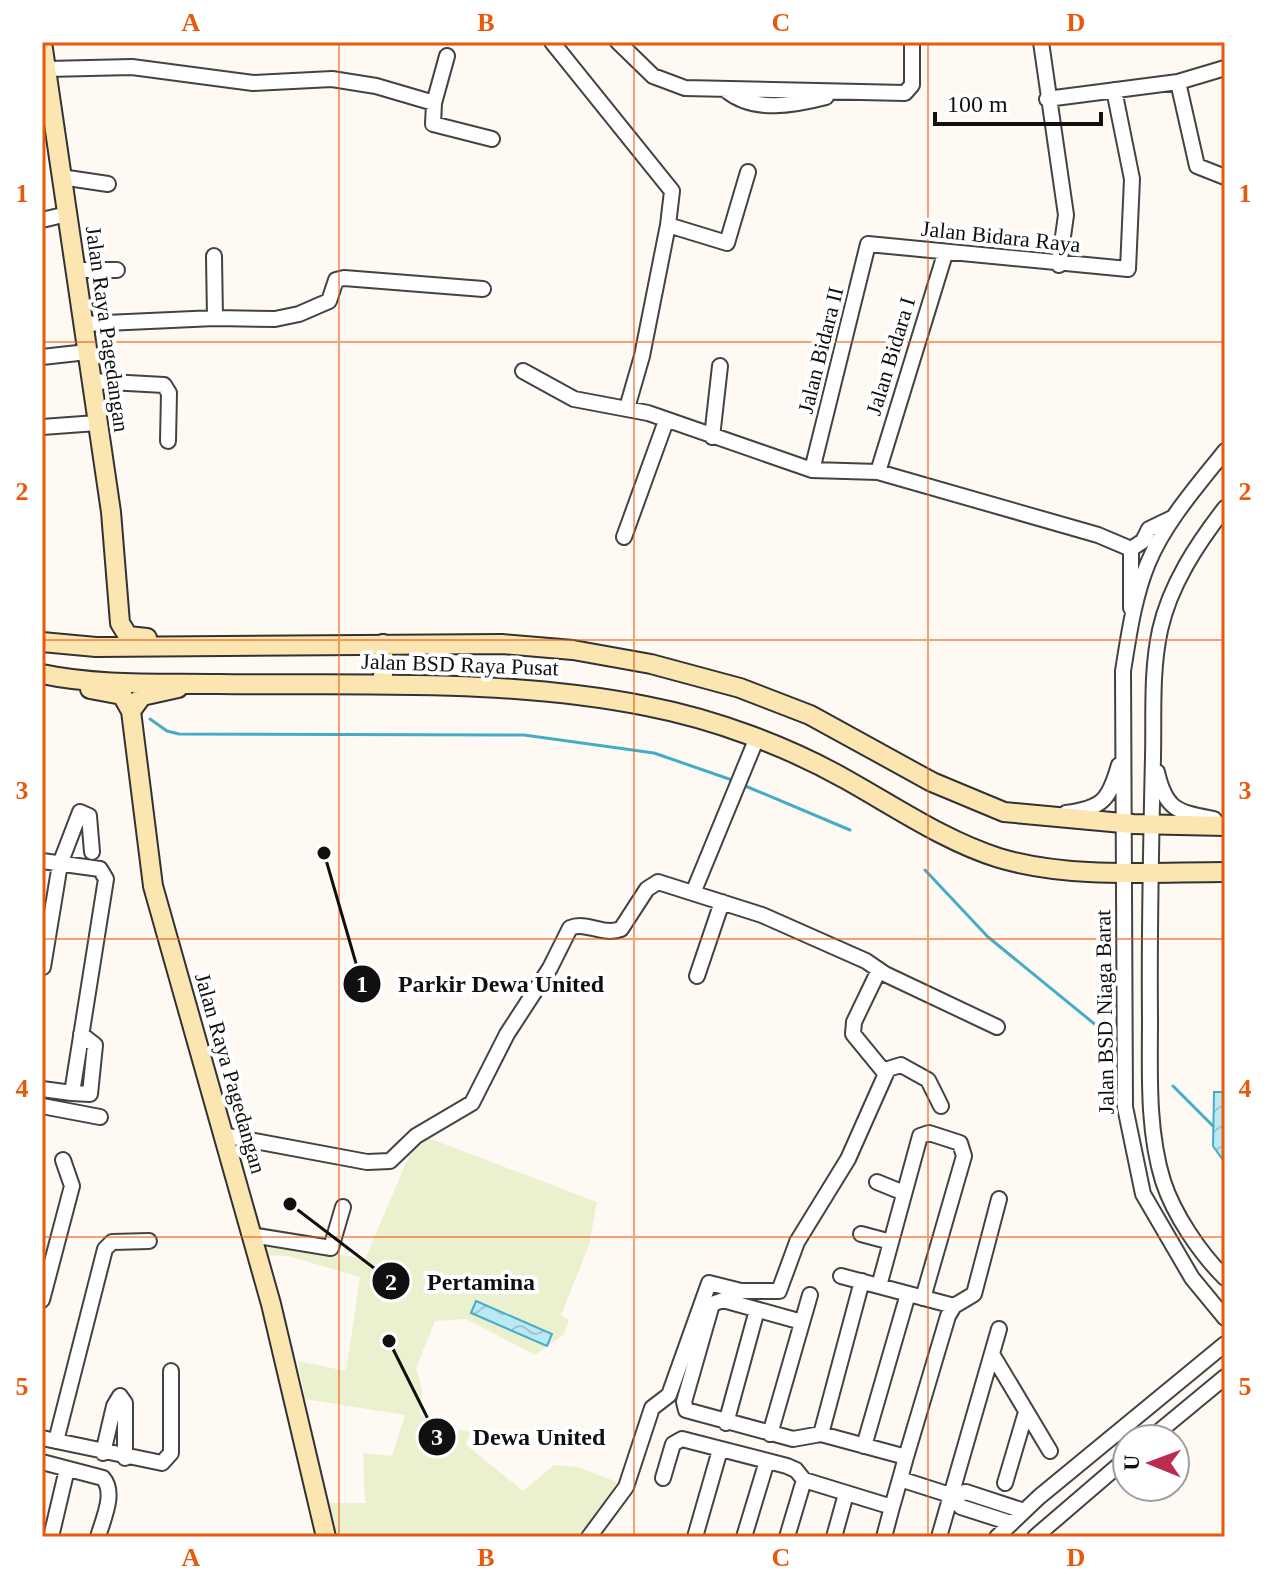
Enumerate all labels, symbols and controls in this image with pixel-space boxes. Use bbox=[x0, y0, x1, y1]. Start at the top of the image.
text: A bbox=[182, 8, 201, 37]
text: B bbox=[477, 8, 495, 37]
text: C bbox=[772, 8, 790, 37]
text: D bbox=[1067, 8, 1085, 37]
scale bar bbox=[935, 76, 1101, 126]
text: 100 m bbox=[947, 91, 1008, 117]
text: 1 bbox=[16, 179, 29, 208]
text: 1 bbox=[1239, 179, 1252, 208]
street label: Jalan Bidara Raya bbox=[920, 216, 1082, 257]
street label: Jalan Raya Pagedangan bbox=[81, 224, 134, 434]
street label: Jalan Bidara II bbox=[793, 284, 848, 416]
street label: Jalan Bidara I bbox=[861, 294, 920, 418]
text: 2 bbox=[16, 477, 29, 506]
text: 2 bbox=[1239, 477, 1252, 506]
street label: Jalan BSD Raya Pusat bbox=[361, 649, 559, 680]
text: 3 bbox=[16, 776, 29, 805]
text: 3 bbox=[1239, 776, 1252, 805]
street label: Jalan BSD Niaga Barat bbox=[1090, 909, 1119, 1115]
callout: Parkir Dewa United bbox=[342, 960, 620, 1008]
street label: Jalan Raya Pagedangan bbox=[190, 970, 271, 1176]
text: 1 bbox=[356, 971, 368, 997]
text: Parkir Dewa United bbox=[398, 971, 605, 997]
text: 4 bbox=[16, 1074, 29, 1103]
text: 4 bbox=[1239, 1074, 1252, 1103]
callout: Pertamina bbox=[371, 1257, 551, 1305]
text: 2 bbox=[385, 1269, 397, 1295]
text: Pertamina bbox=[427, 1269, 535, 1295]
text: 5 bbox=[16, 1372, 29, 1401]
text: 5 bbox=[1239, 1372, 1252, 1401]
callout: Dewa United bbox=[417, 1413, 622, 1461]
north arrow bbox=[1111, 1423, 1191, 1503]
text: 3 bbox=[431, 1424, 443, 1450]
text: Dewa United bbox=[473, 1424, 606, 1450]
text: U bbox=[1119, 1454, 1144, 1471]
text: A bbox=[182, 1543, 201, 1572]
text: B bbox=[477, 1543, 495, 1572]
text: C bbox=[772, 1543, 790, 1572]
text: D bbox=[1067, 1543, 1085, 1572]

